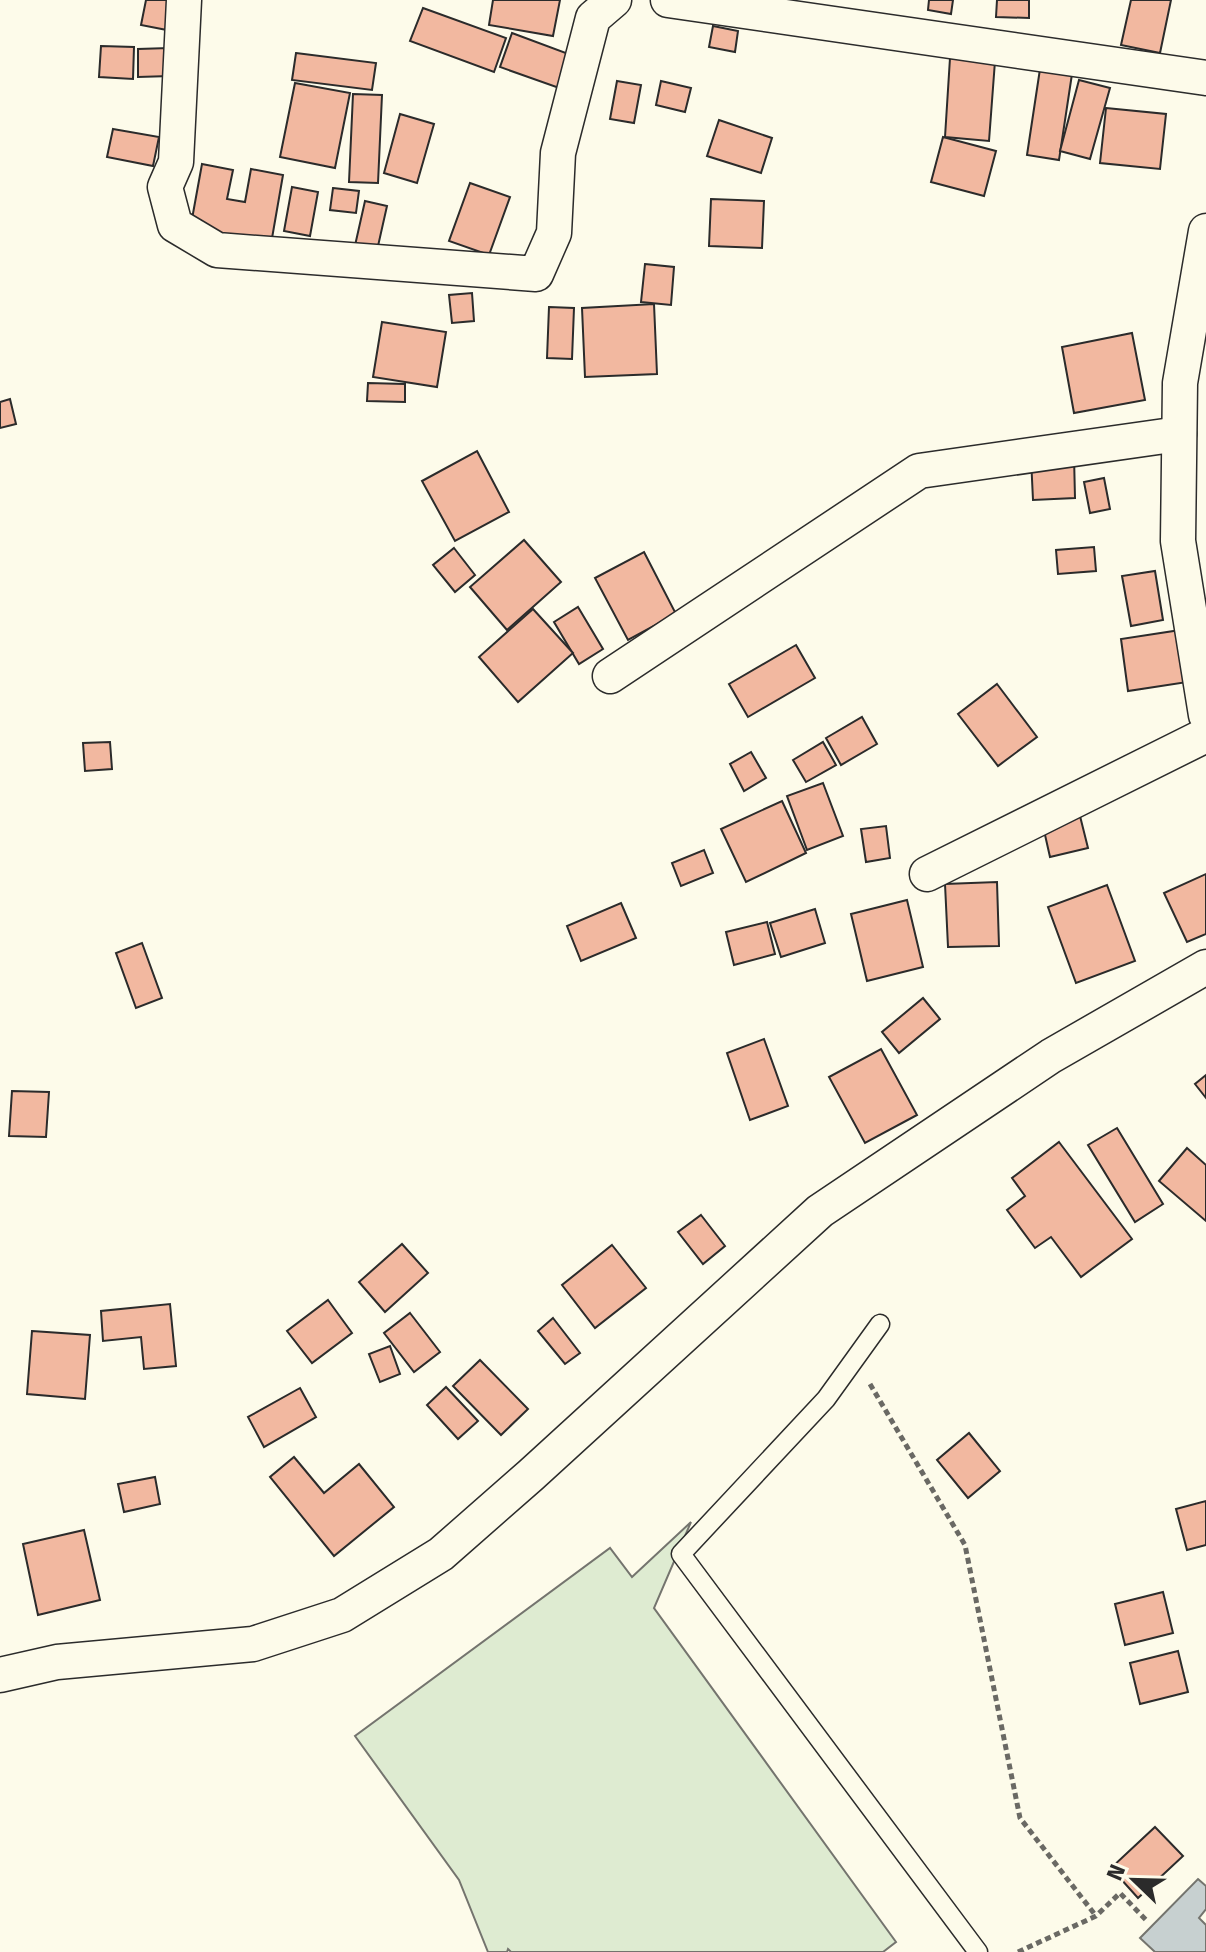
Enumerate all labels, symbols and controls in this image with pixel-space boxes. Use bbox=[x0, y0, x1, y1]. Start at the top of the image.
north arrow bbox=[1094, 1840, 1174, 1920]
text: N bbox=[1101, 1860, 1131, 1884]

